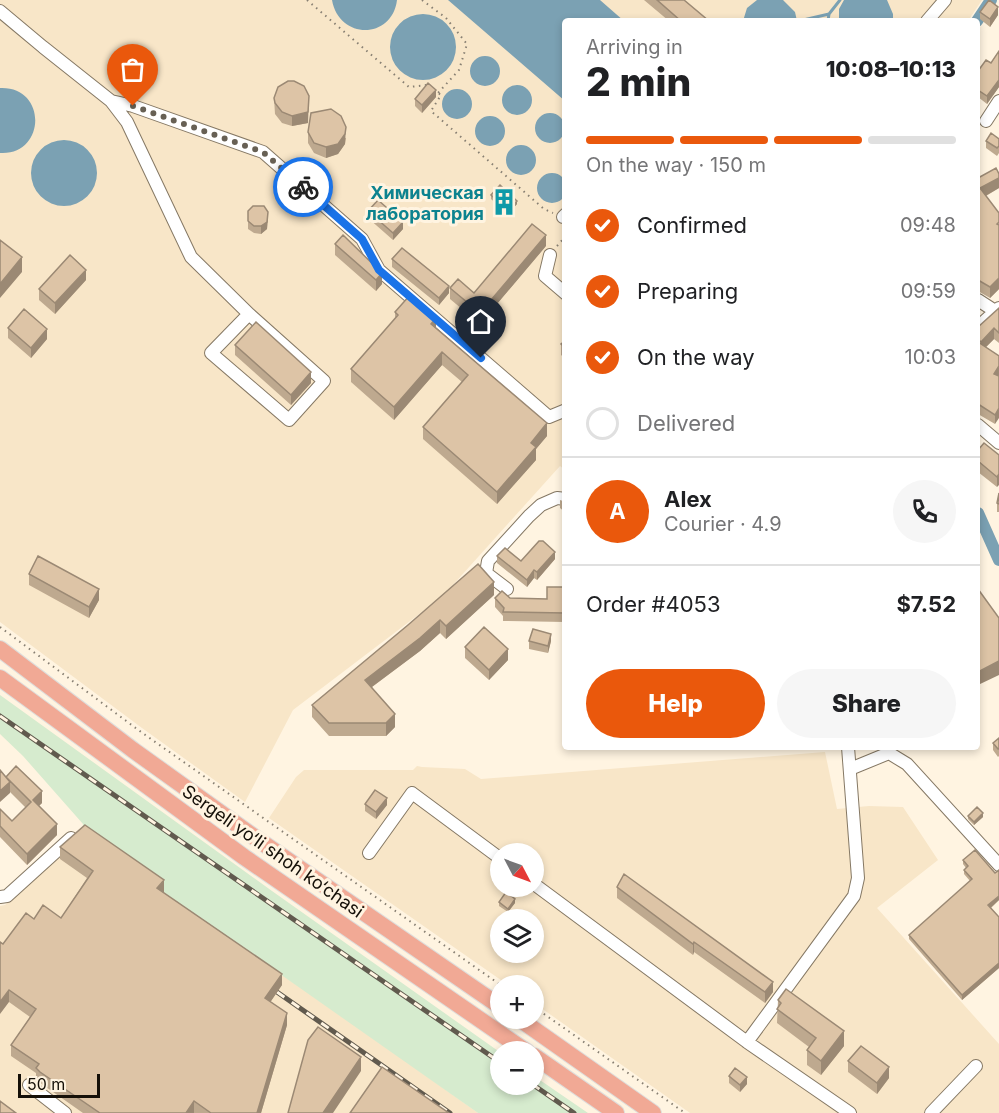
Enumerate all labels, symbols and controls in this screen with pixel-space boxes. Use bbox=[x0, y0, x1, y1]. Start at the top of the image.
text: Arriving in bbox=[586, 35, 683, 59]
pin bbox=[107, 44, 158, 106]
icon: bag bbox=[116, 53, 149, 86]
text: 10:08–10:13 bbox=[826, 56, 956, 82]
text: 2 min bbox=[586, 58, 691, 105]
text: On the way · 150 m bbox=[586, 153, 766, 177]
courier bbox=[273, 157, 333, 217]
icon: bike bbox=[287, 171, 320, 204]
place label: Химическая лаборатория bbox=[366, 182, 484, 224]
building icon: Химическая лаборатория bbox=[489, 187, 519, 217]
icon: check bbox=[586, 209, 619, 242]
text: Confirmed bbox=[637, 212, 747, 238]
text: 09:48 bbox=[900, 213, 956, 237]
icon: check bbox=[586, 275, 619, 308]
text: Preparing bbox=[637, 278, 738, 304]
text: 09:59 bbox=[901, 279, 956, 303]
pin bbox=[455, 296, 506, 358]
icon: home bbox=[464, 305, 497, 338]
icon: check bbox=[586, 341, 619, 374]
text: On the way bbox=[637, 344, 755, 370]
text: 10:03 bbox=[905, 345, 956, 369]
text: Delivered bbox=[637, 410, 735, 436]
button: phone bbox=[893, 480, 956, 543]
text: Alex bbox=[664, 486, 712, 512]
text: A bbox=[609, 498, 626, 524]
text: Courier · 4.9 bbox=[664, 512, 782, 536]
text: Order #4053 bbox=[586, 591, 721, 617]
text: $7.52 bbox=[896, 591, 956, 617]
button: Help bbox=[586, 669, 765, 738]
button: Share bbox=[777, 669, 956, 738]
street label: Sergeli yo‘li shoh ko‘chasi bbox=[178, 780, 368, 922]
north arrow bbox=[490, 843, 544, 897]
map controls bbox=[490, 843, 544, 1095]
button: layers bbox=[490, 909, 544, 963]
button: + bbox=[490, 975, 544, 1029]
button: − bbox=[490, 1041, 544, 1095]
scale bar bbox=[18, 1071, 100, 1098]
text: 50 m bbox=[27, 1074, 65, 1094]

